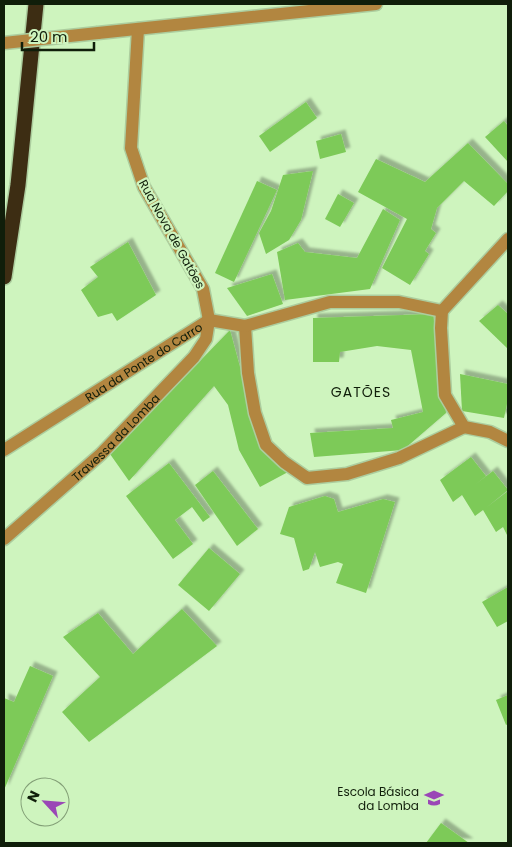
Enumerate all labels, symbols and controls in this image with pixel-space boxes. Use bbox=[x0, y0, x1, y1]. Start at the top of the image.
scale bar bbox=[22, 20, 95, 52]
text: 20 m bbox=[30, 26, 68, 47]
street label: Rua Nova de Gatões bbox=[135, 176, 209, 292]
street label: Rua da Ponte do Carro bbox=[81, 318, 206, 405]
district label: GATÕES bbox=[331, 382, 391, 402]
street label: Travessa da Lomba bbox=[68, 390, 163, 485]
north arrow bbox=[20, 777, 70, 827]
place label: Escola Básica da Lomba bbox=[337, 783, 419, 814]
text: N bbox=[22, 787, 45, 805]
school or university icon: Escola Básica da Lomba bbox=[423, 787, 445, 809]

